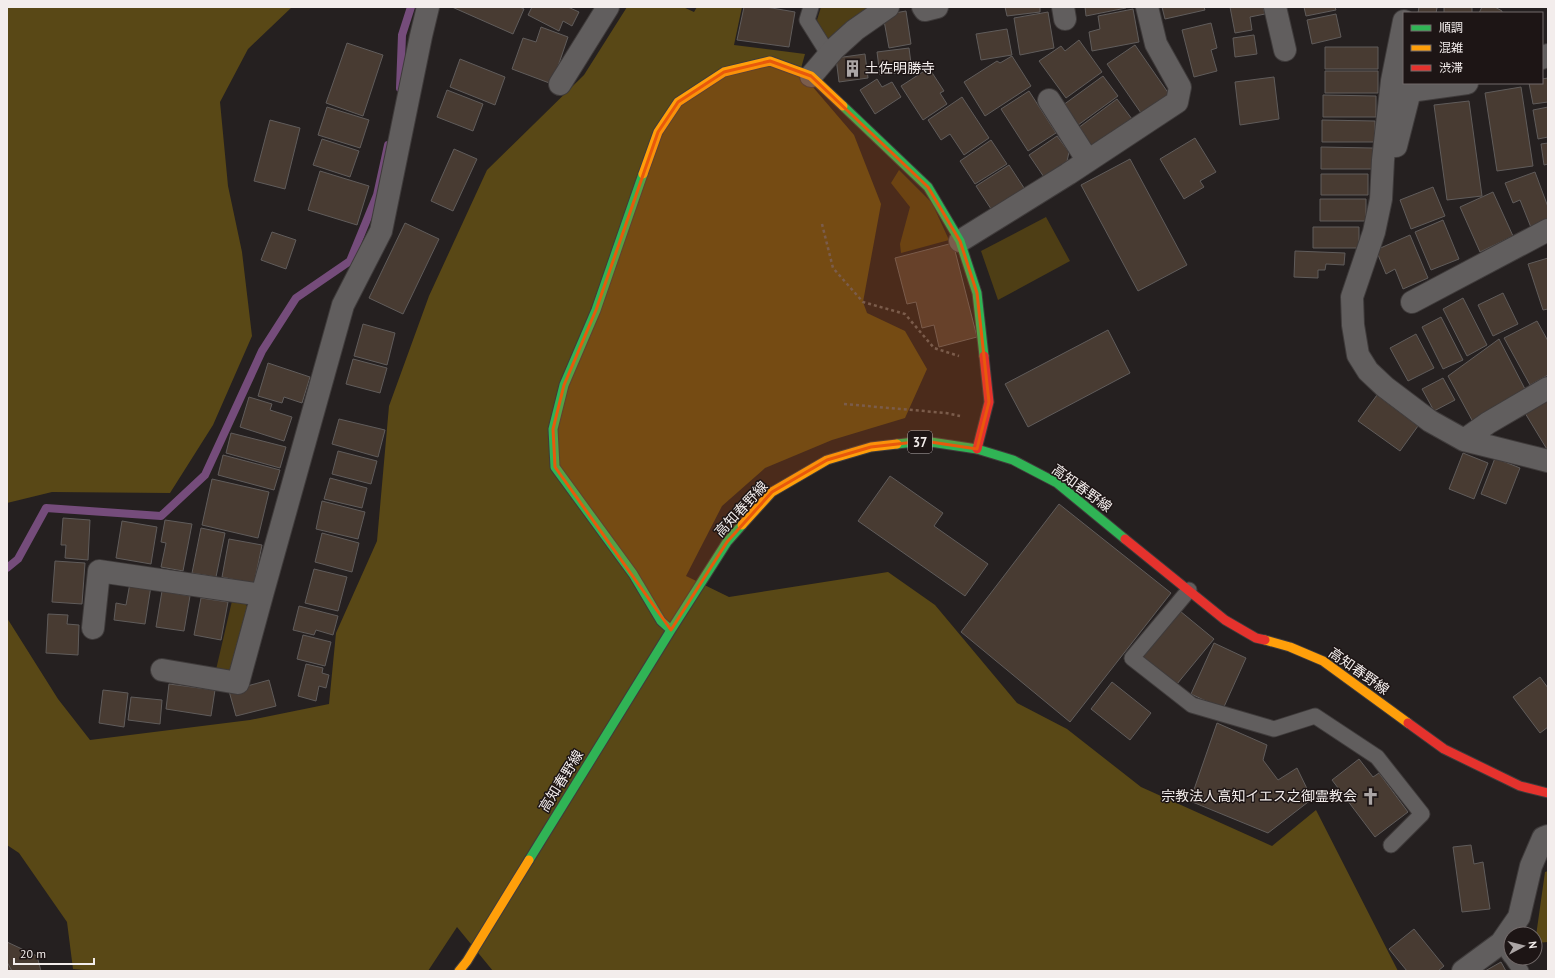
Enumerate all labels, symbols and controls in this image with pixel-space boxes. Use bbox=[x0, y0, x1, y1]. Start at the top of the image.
legend bbox=[1403, 12, 1543, 84]
text: 順調 bbox=[1439, 20, 1463, 35]
text: 混雑 bbox=[1439, 40, 1463, 55]
building icon: 土佐明勝寺 bbox=[842, 58, 862, 78]
place label: 土佐明勝寺 bbox=[865, 59, 935, 77]
text: 渋滞 bbox=[1439, 60, 1463, 75]
road number: 37 bbox=[908, 431, 932, 453]
street label: 高知春野線 bbox=[1048, 460, 1116, 516]
street label: 高知春野線 bbox=[711, 477, 771, 541]
street label: 高知春野線 bbox=[1325, 644, 1393, 698]
street label: 高知春野線 bbox=[535, 747, 587, 815]
church icon: 宗教法人高知イエス之御霊教会 bbox=[1360, 786, 1380, 806]
place label: 宗教法人高知イエス之御霊教会 bbox=[1161, 787, 1357, 805]
north arrow bbox=[1503, 926, 1543, 966]
scale bar bbox=[14, 940, 94, 966]
text: N bbox=[1526, 940, 1540, 949]
text: 20 m bbox=[20, 946, 46, 961]

